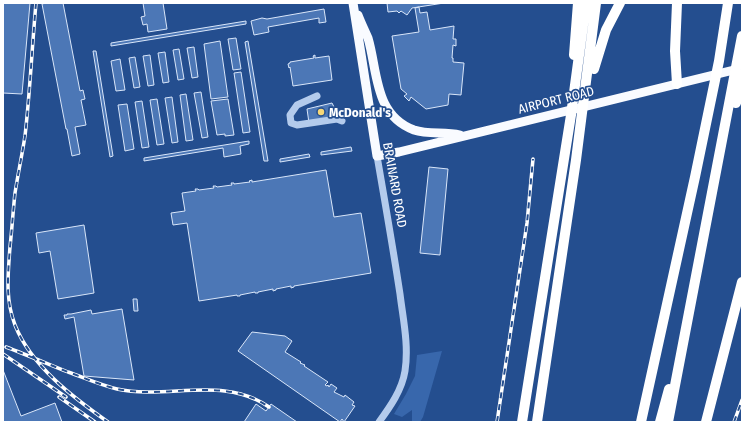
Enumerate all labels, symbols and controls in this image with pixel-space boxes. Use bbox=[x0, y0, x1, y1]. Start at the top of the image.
street label: AIRPORT ROAD bbox=[517, 83, 595, 117]
place label: McDonald's bbox=[329, 105, 391, 120]
marker: McDonald's bbox=[316, 107, 326, 117]
street label: BRAINARD ROAD bbox=[380, 141, 410, 229]

